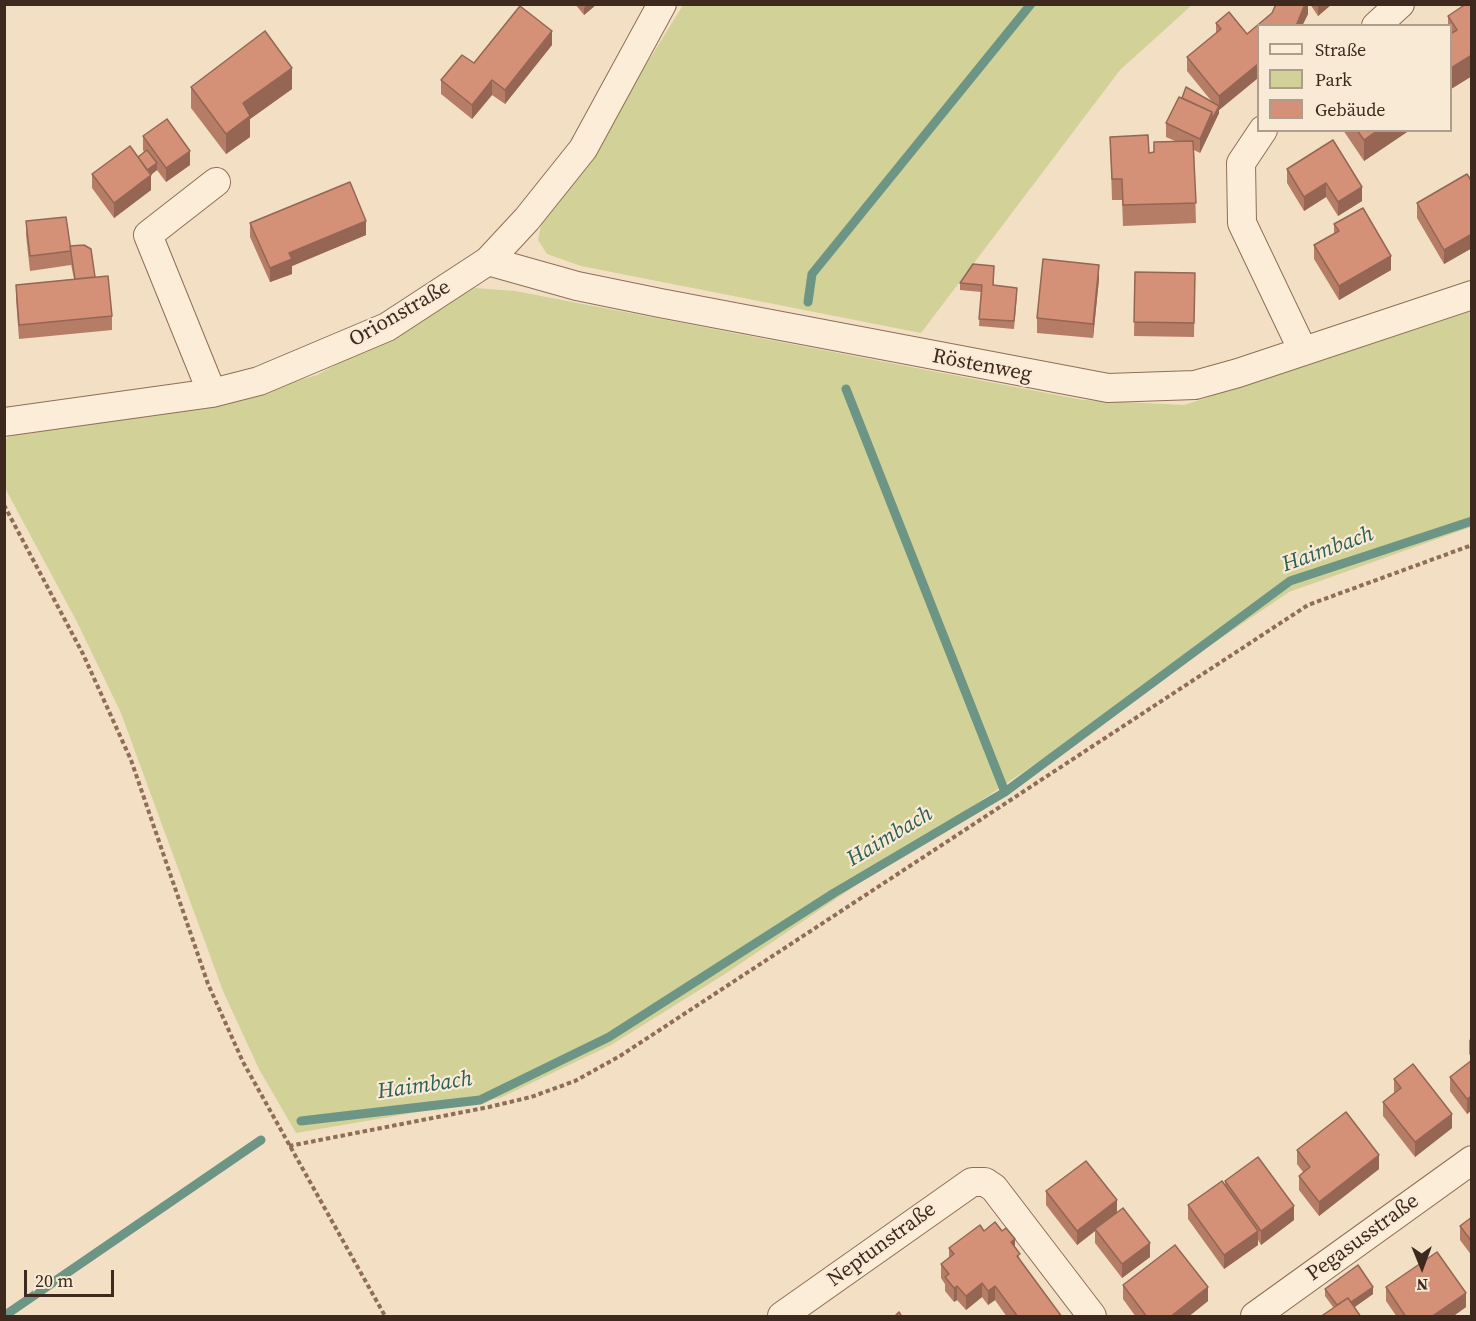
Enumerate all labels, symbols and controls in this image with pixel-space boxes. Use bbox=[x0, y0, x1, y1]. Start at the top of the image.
legend bbox=[1257, 24, 1452, 132]
text: Straße bbox=[1315, 37, 1366, 62]
text: Park bbox=[1315, 67, 1352, 92]
text: Gebäude bbox=[1315, 97, 1386, 122]
street label: Orionstraße bbox=[345, 275, 455, 353]
street label: Röstenweg bbox=[930, 344, 1034, 388]
water label: Haimbach bbox=[1279, 521, 1377, 579]
water label: Haimbach bbox=[842, 801, 938, 873]
water label: Haimbach bbox=[376, 1066, 474, 1106]
street label: Pegasusstraße bbox=[1302, 1189, 1424, 1287]
street label: Neptunstraße bbox=[823, 1197, 941, 1293]
north arrow bbox=[1392, 1237, 1452, 1297]
scale bar bbox=[27, 1258, 117, 1296]
text: 20 m bbox=[35, 1268, 73, 1293]
text: N bbox=[1416, 1274, 1428, 1296]

